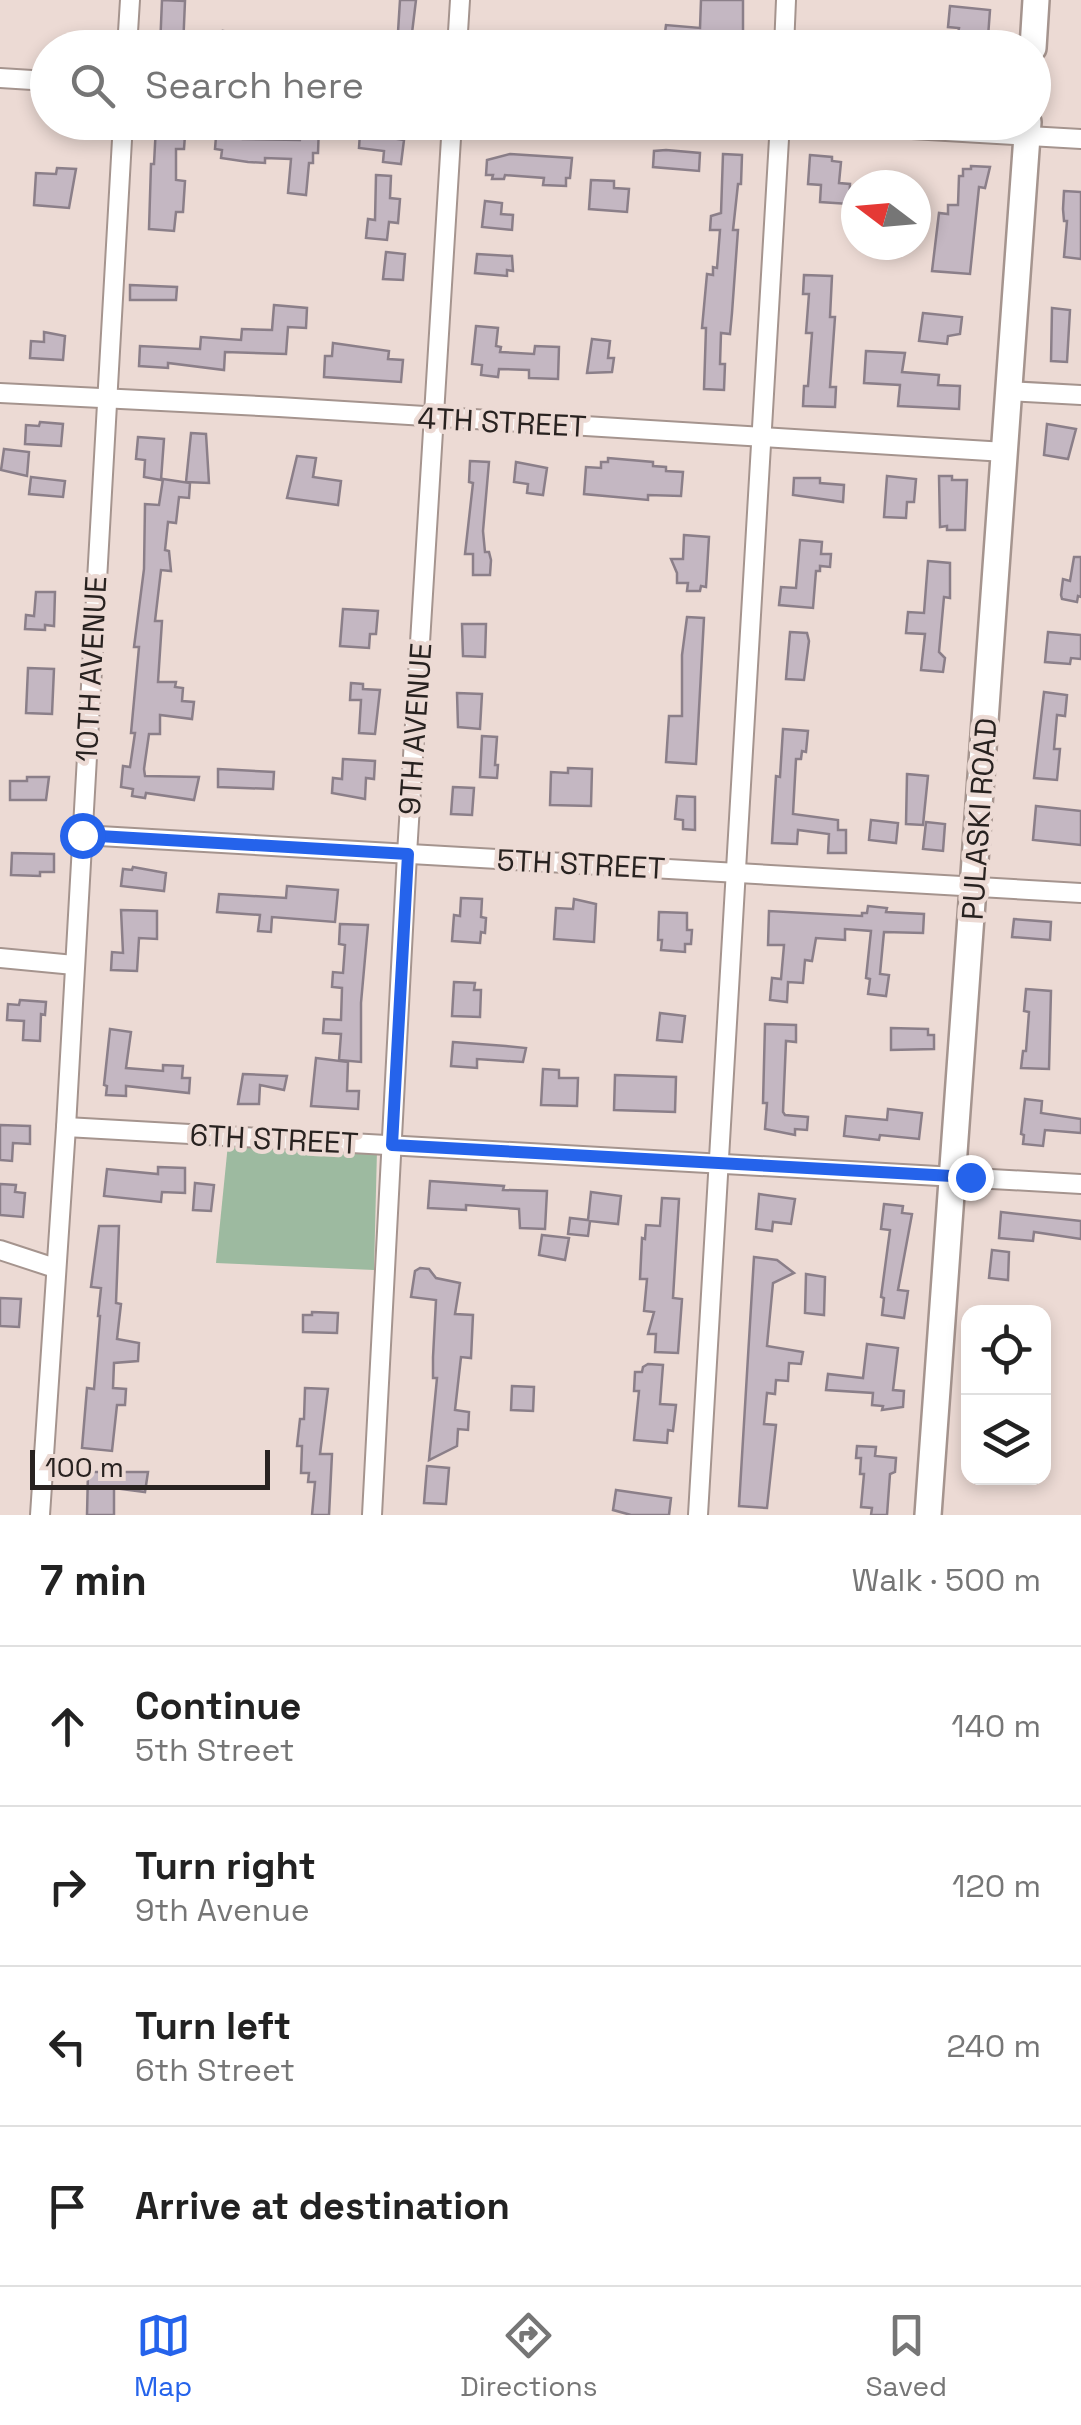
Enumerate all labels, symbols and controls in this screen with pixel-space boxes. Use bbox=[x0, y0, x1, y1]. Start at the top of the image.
search box bbox=[30, 30, 1051, 140]
icon: search bbox=[65, 58, 120, 113]
text: Search here bbox=[145, 61, 364, 109]
north arrow bbox=[841, 170, 931, 260]
street label: 4TH STREET bbox=[416, 398, 588, 446]
street label: 10TH AVENUE bbox=[67, 575, 115, 763]
street label: 9TH AVENUE bbox=[390, 642, 440, 816]
street label: PULASKI ROAD bbox=[952, 717, 1006, 921]
route start bbox=[60, 813, 106, 859]
street label: 5TH STREET bbox=[496, 840, 666, 888]
street label: 6TH STREET bbox=[189, 1115, 359, 1163]
route end bbox=[948, 1155, 994, 1201]
map controls bbox=[961, 1305, 1051, 1485]
button: locate bbox=[961, 1305, 1051, 1395]
button: layers bbox=[961, 1395, 1051, 1485]
scale bar bbox=[30, 1445, 270, 1490]
text: 100 m bbox=[45, 1449, 124, 1485]
text: 7 min bbox=[40, 1554, 147, 1607]
text: Walk · 500 m bbox=[852, 1560, 1041, 1600]
text: Continue bbox=[135, 1682, 301, 1730]
icon: ahead bbox=[40, 1699, 95, 1754]
text: 140 m bbox=[951, 1706, 1041, 1746]
text: 5th Street bbox=[135, 1730, 295, 1770]
text: Turn right bbox=[135, 1842, 316, 1890]
icon: right bbox=[40, 1859, 95, 1914]
text: 120 m bbox=[952, 1866, 1041, 1906]
text: 9th Avenue bbox=[135, 1890, 310, 1930]
text: Turn left bbox=[135, 2002, 291, 2050]
icon: left bbox=[40, 2019, 95, 2074]
text: 240 m bbox=[946, 2026, 1041, 2066]
text: 6th Street bbox=[135, 2050, 295, 2090]
icon: arrive bbox=[40, 2179, 95, 2234]
text: Arrive at destination bbox=[135, 2182, 510, 2230]
tab: Map bbox=[134, 2308, 192, 2404]
tab: Directions bbox=[460, 2308, 597, 2404]
tab: Saved bbox=[865, 2308, 947, 2404]

